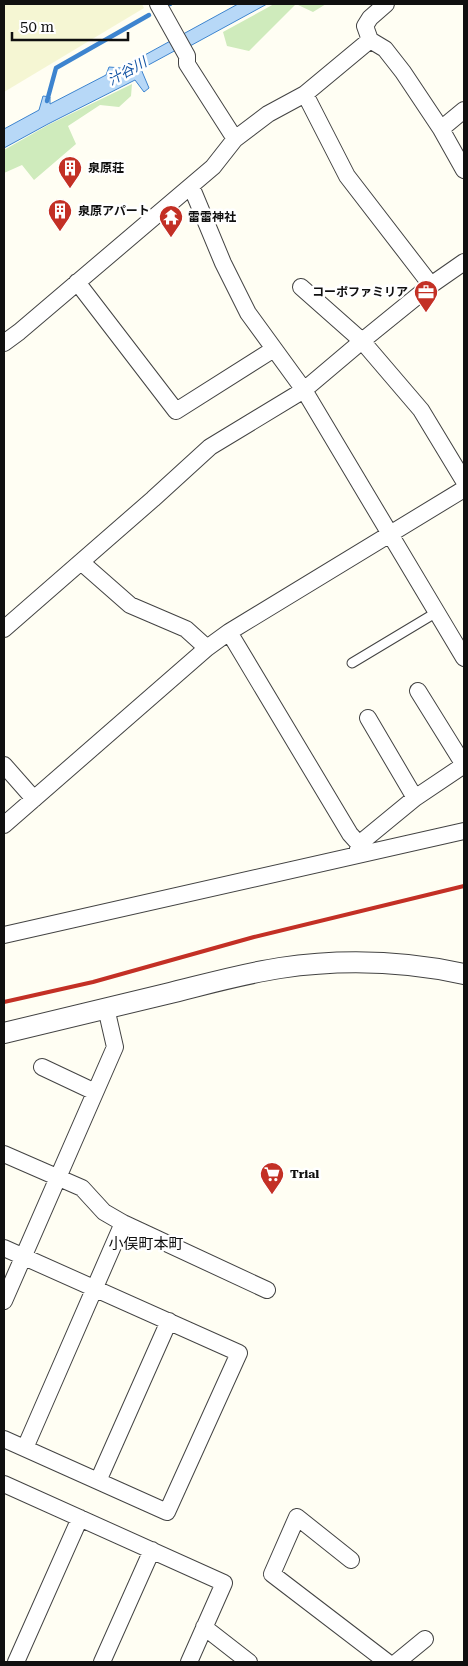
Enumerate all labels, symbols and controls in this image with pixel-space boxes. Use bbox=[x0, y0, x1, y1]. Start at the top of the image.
scale bar bbox=[12, 10, 129, 42]
text: 50 m bbox=[20, 18, 55, 36]
water label: 汁谷川 bbox=[105, 53, 151, 88]
building icon: 泉原荘 bbox=[57, 155, 83, 189]
place label: 泉原荘 bbox=[88, 161, 124, 175]
building icon: 泉原アパート bbox=[47, 198, 73, 232]
place label: 泉原アパート bbox=[78, 204, 150, 218]
temple icon: 雷雷神社 bbox=[158, 204, 184, 238]
place label: 雷雷神社 bbox=[188, 210, 236, 224]
office icon: コーポファミリア bbox=[413, 279, 439, 313]
place label: コーポファミリア bbox=[312, 285, 408, 299]
supermarket icon: Trial bbox=[259, 1161, 285, 1195]
place label: Trial bbox=[290, 1167, 319, 1181]
district label: 小俣町本町 bbox=[108, 1235, 184, 1253]

